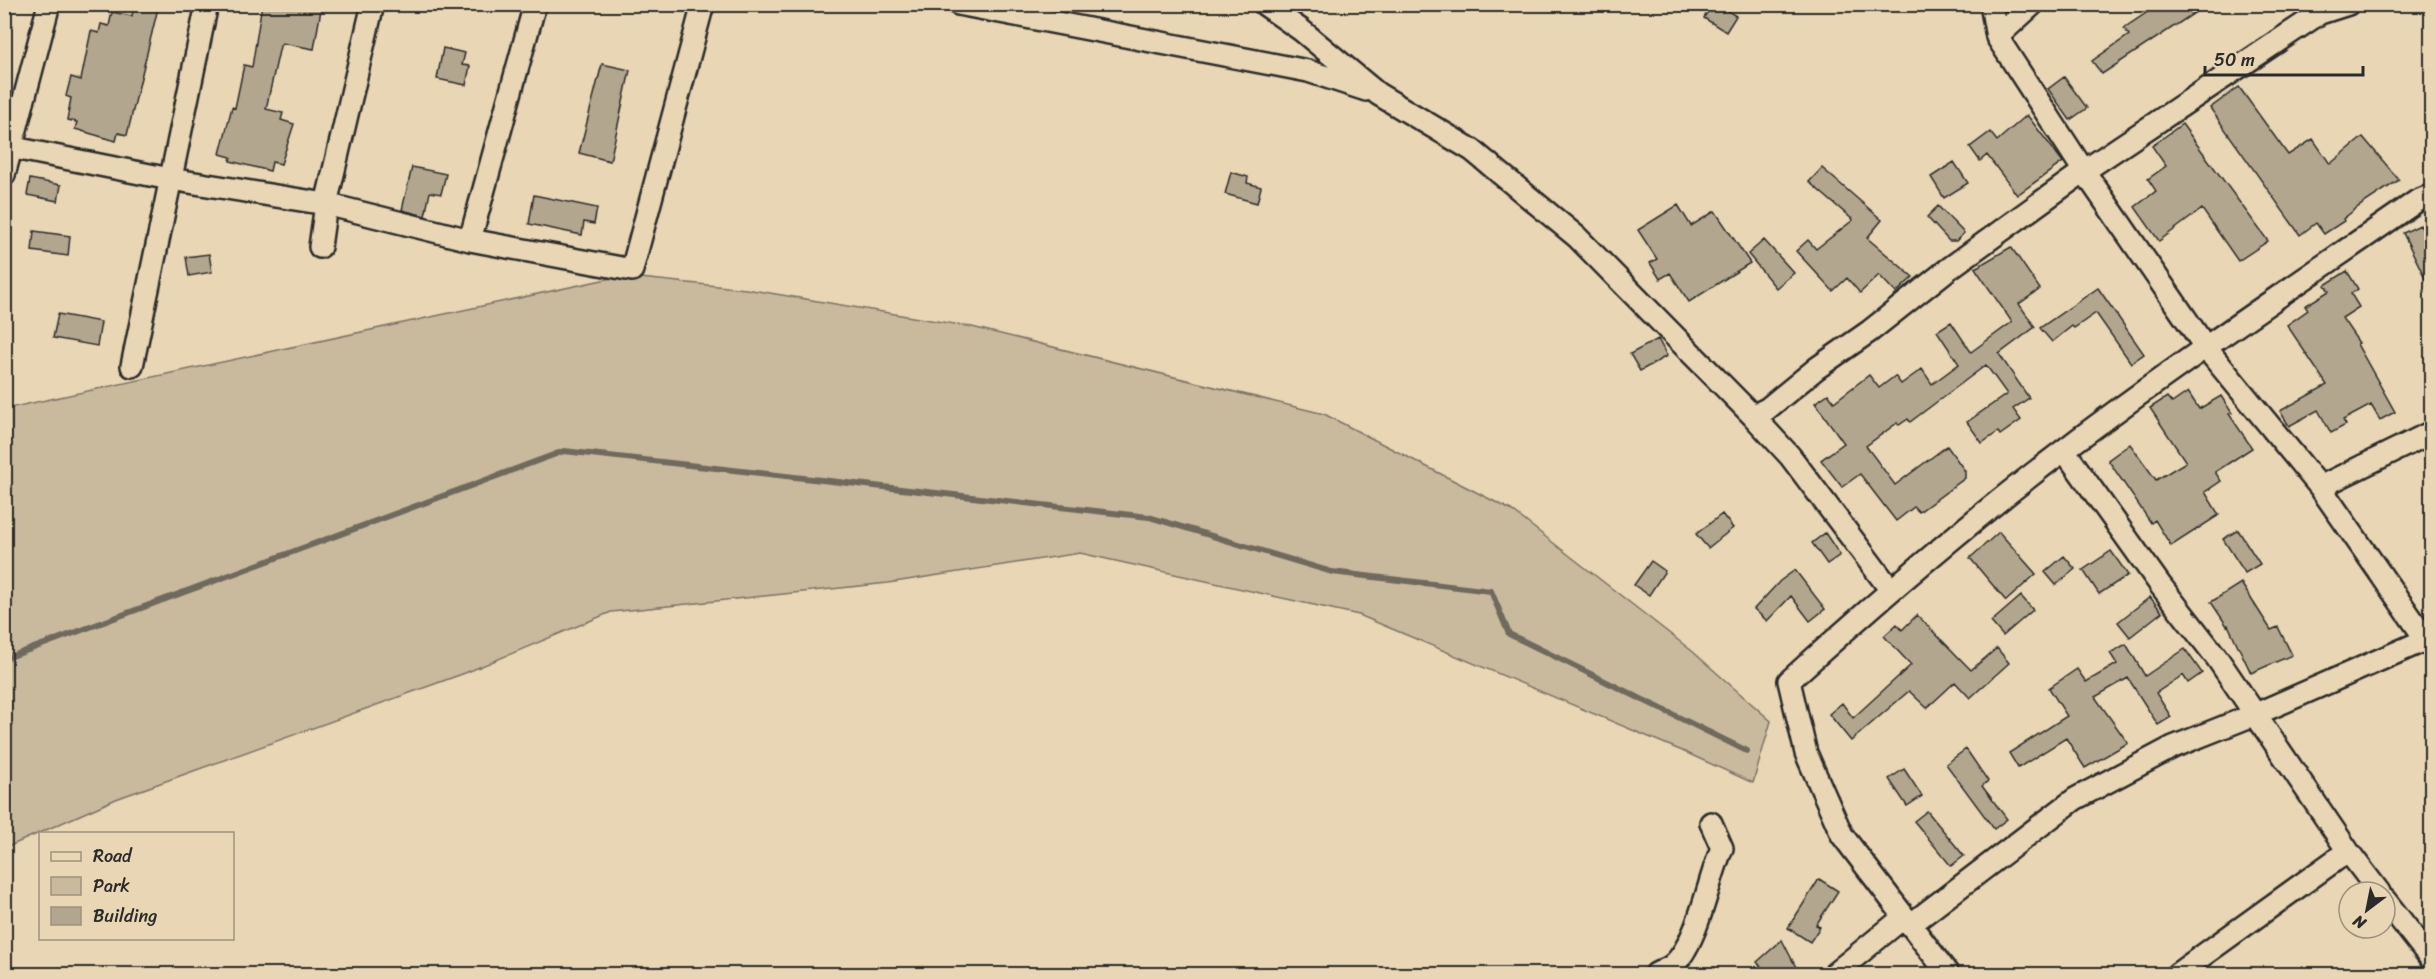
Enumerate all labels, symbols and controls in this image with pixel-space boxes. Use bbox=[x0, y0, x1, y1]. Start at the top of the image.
scale bar bbox=[2205, 39, 2362, 77]
text: 50 m bbox=[2214, 44, 2255, 76]
legend bbox=[39, 832, 234, 940]
text: Road bbox=[93, 840, 133, 872]
text: Park bbox=[93, 870, 130, 902]
north arrow bbox=[2337, 880, 2397, 940]
text: Building bbox=[93, 900, 157, 932]
text: N bbox=[2346, 907, 2373, 938]

